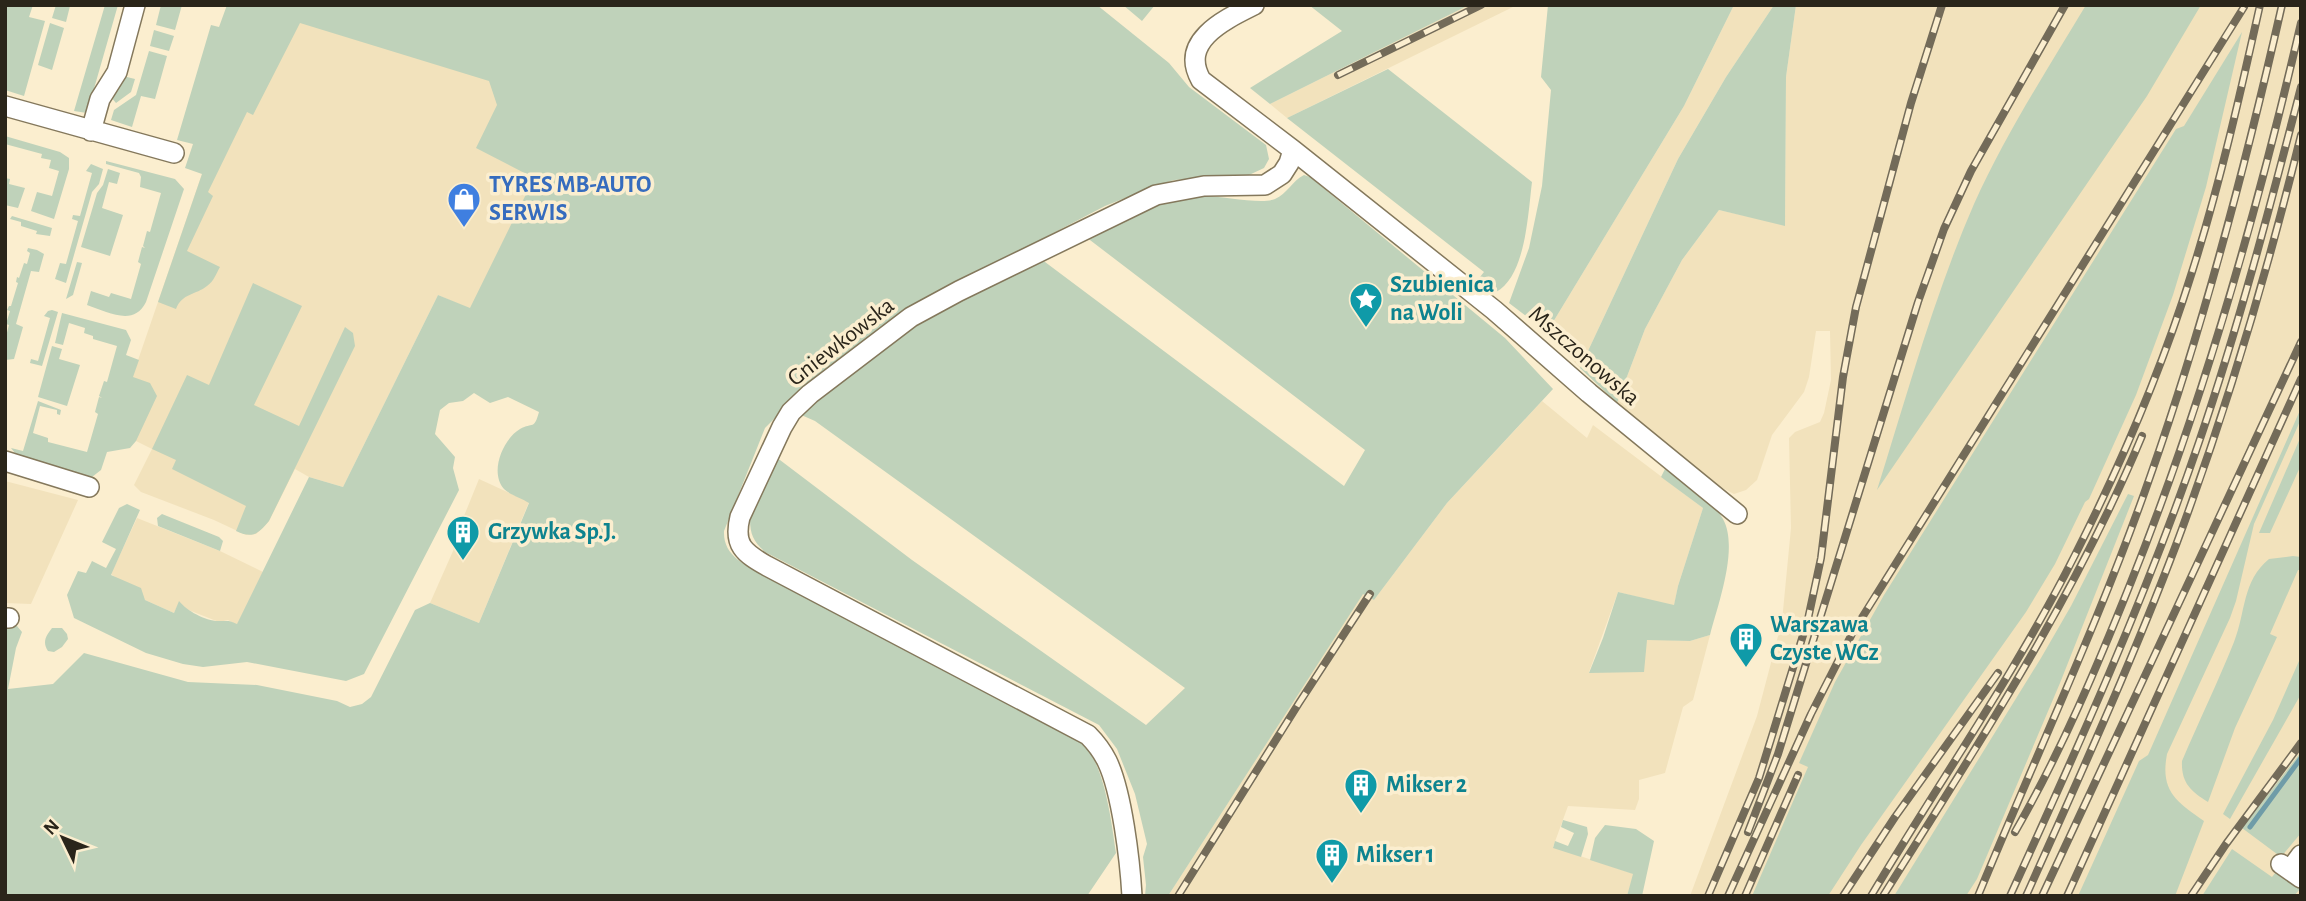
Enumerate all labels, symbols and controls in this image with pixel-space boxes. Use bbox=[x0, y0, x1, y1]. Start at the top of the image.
place label: TYRES MB-AUTO SERWIS bbox=[489, 173, 652, 225]
shop icon: TYRES MB-AUTO SERWIS bbox=[445, 180, 483, 229]
place label: Szubienica na Woli bbox=[1390, 273, 1494, 325]
place icon: Szubienica na Woli bbox=[1347, 280, 1385, 329]
street label: Gniewkowska bbox=[783, 293, 899, 391]
street label: Mszczonowska bbox=[1524, 302, 1644, 410]
building icon: Grzywka Sp.J. bbox=[444, 513, 482, 562]
place label: Grzywka Sp.J. bbox=[488, 520, 616, 544]
place label: Warszawa Czyste WCz bbox=[1770, 613, 1879, 665]
building icon: Warszawa Czyste WCz bbox=[1727, 620, 1765, 669]
building icon: Mikser 2 bbox=[1342, 766, 1380, 815]
place label: Mikser 2 bbox=[1386, 773, 1467, 797]
north arrow bbox=[28, 803, 98, 873]
text: N bbox=[40, 816, 63, 839]
building icon: Mikser 1 bbox=[1313, 836, 1351, 885]
place label: Mikser 1 bbox=[1356, 843, 1434, 867]

